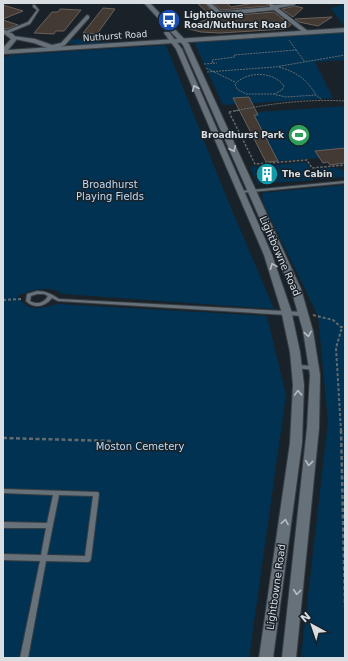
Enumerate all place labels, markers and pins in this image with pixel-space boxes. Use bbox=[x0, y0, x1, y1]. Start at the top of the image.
bus stop icon: Lightbowne Road/Nuthurst Road bbox=[156, 7, 182, 33]
place label: Lightbowne Road/Nuthurst Road bbox=[184, 10, 287, 30]
sports icon: Broadhurst Park bbox=[286, 122, 312, 148]
place label: Broadhurst Park bbox=[201, 130, 285, 140]
building icon: The Cabin bbox=[254, 161, 280, 187]
place label: The Cabin bbox=[282, 169, 332, 179]

